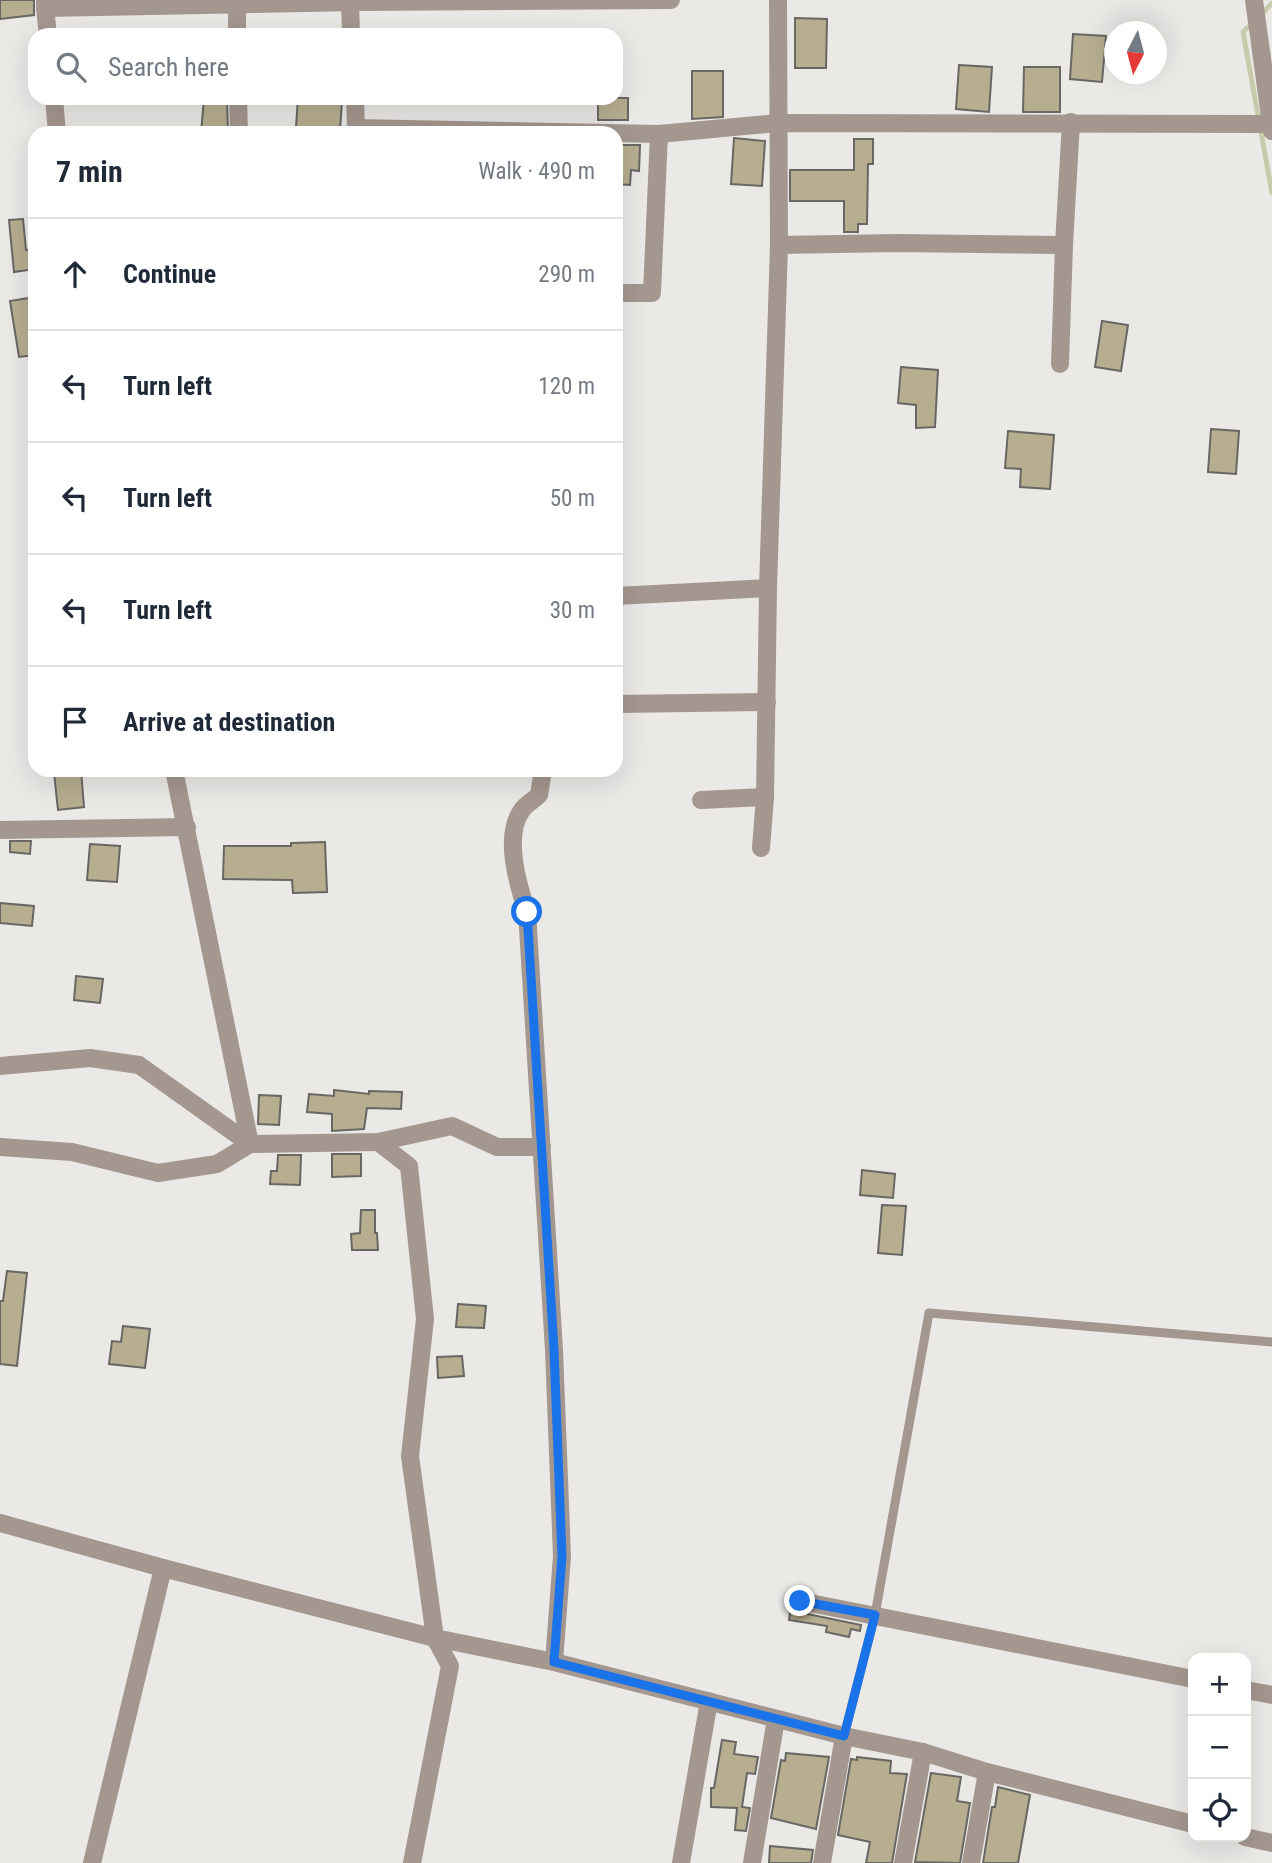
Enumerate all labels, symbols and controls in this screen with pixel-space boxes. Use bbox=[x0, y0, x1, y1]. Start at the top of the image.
north arrow bbox=[1104, 21, 1167, 84]
search box bbox=[28, 28, 623, 105]
icon: search bbox=[52, 48, 90, 86]
text: Search here bbox=[108, 52, 229, 82]
text: 7 min bbox=[56, 154, 123, 189]
text: Walk · 490 m bbox=[478, 158, 595, 185]
icon: ahead bbox=[56, 255, 94, 293]
text: Continue bbox=[123, 259, 216, 289]
text: 290 m bbox=[538, 261, 595, 288]
icon: left bbox=[56, 367, 94, 405]
text: Turn left bbox=[123, 371, 212, 401]
text: 120 m bbox=[538, 373, 595, 400]
icon: left bbox=[56, 479, 94, 517]
text: Turn left bbox=[123, 483, 212, 513]
text: 50 m bbox=[550, 485, 595, 512]
icon: left bbox=[56, 591, 94, 629]
text: Turn left bbox=[123, 595, 212, 625]
text: 30 m bbox=[550, 597, 595, 624]
icon: arrive bbox=[56, 703, 94, 741]
text: Arrive at destination bbox=[123, 707, 335, 737]
route start bbox=[511, 896, 542, 927]
route end bbox=[784, 1585, 815, 1616]
map controls bbox=[1188, 1653, 1251, 1842]
button: + bbox=[1188, 1653, 1251, 1716]
button: − bbox=[1188, 1716, 1251, 1779]
button: locate bbox=[1188, 1779, 1251, 1842]

